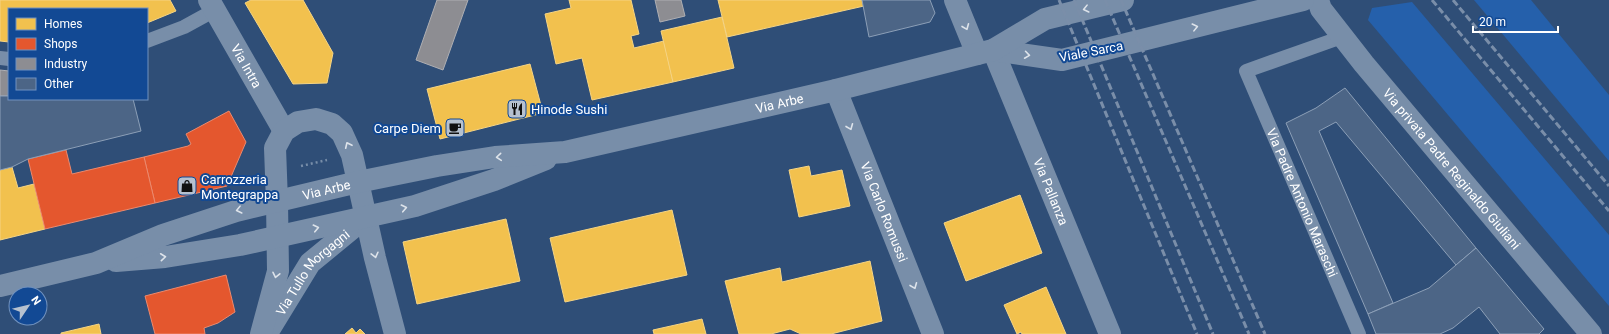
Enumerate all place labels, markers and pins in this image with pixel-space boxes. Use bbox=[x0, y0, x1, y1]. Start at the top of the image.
restaurant icon: Hinode Sushi bbox=[506, 98, 528, 120]
place label: Hinode Sushi bbox=[531, 102, 607, 117]
cafe icon: Carpe Diem bbox=[444, 117, 466, 139]
place label: Carpe Diem bbox=[374, 121, 441, 136]
place label: Carrozzeria Montegrappa bbox=[201, 172, 278, 202]
shop icon: Carrozzeria Montegrappa bbox=[176, 175, 198, 197]

